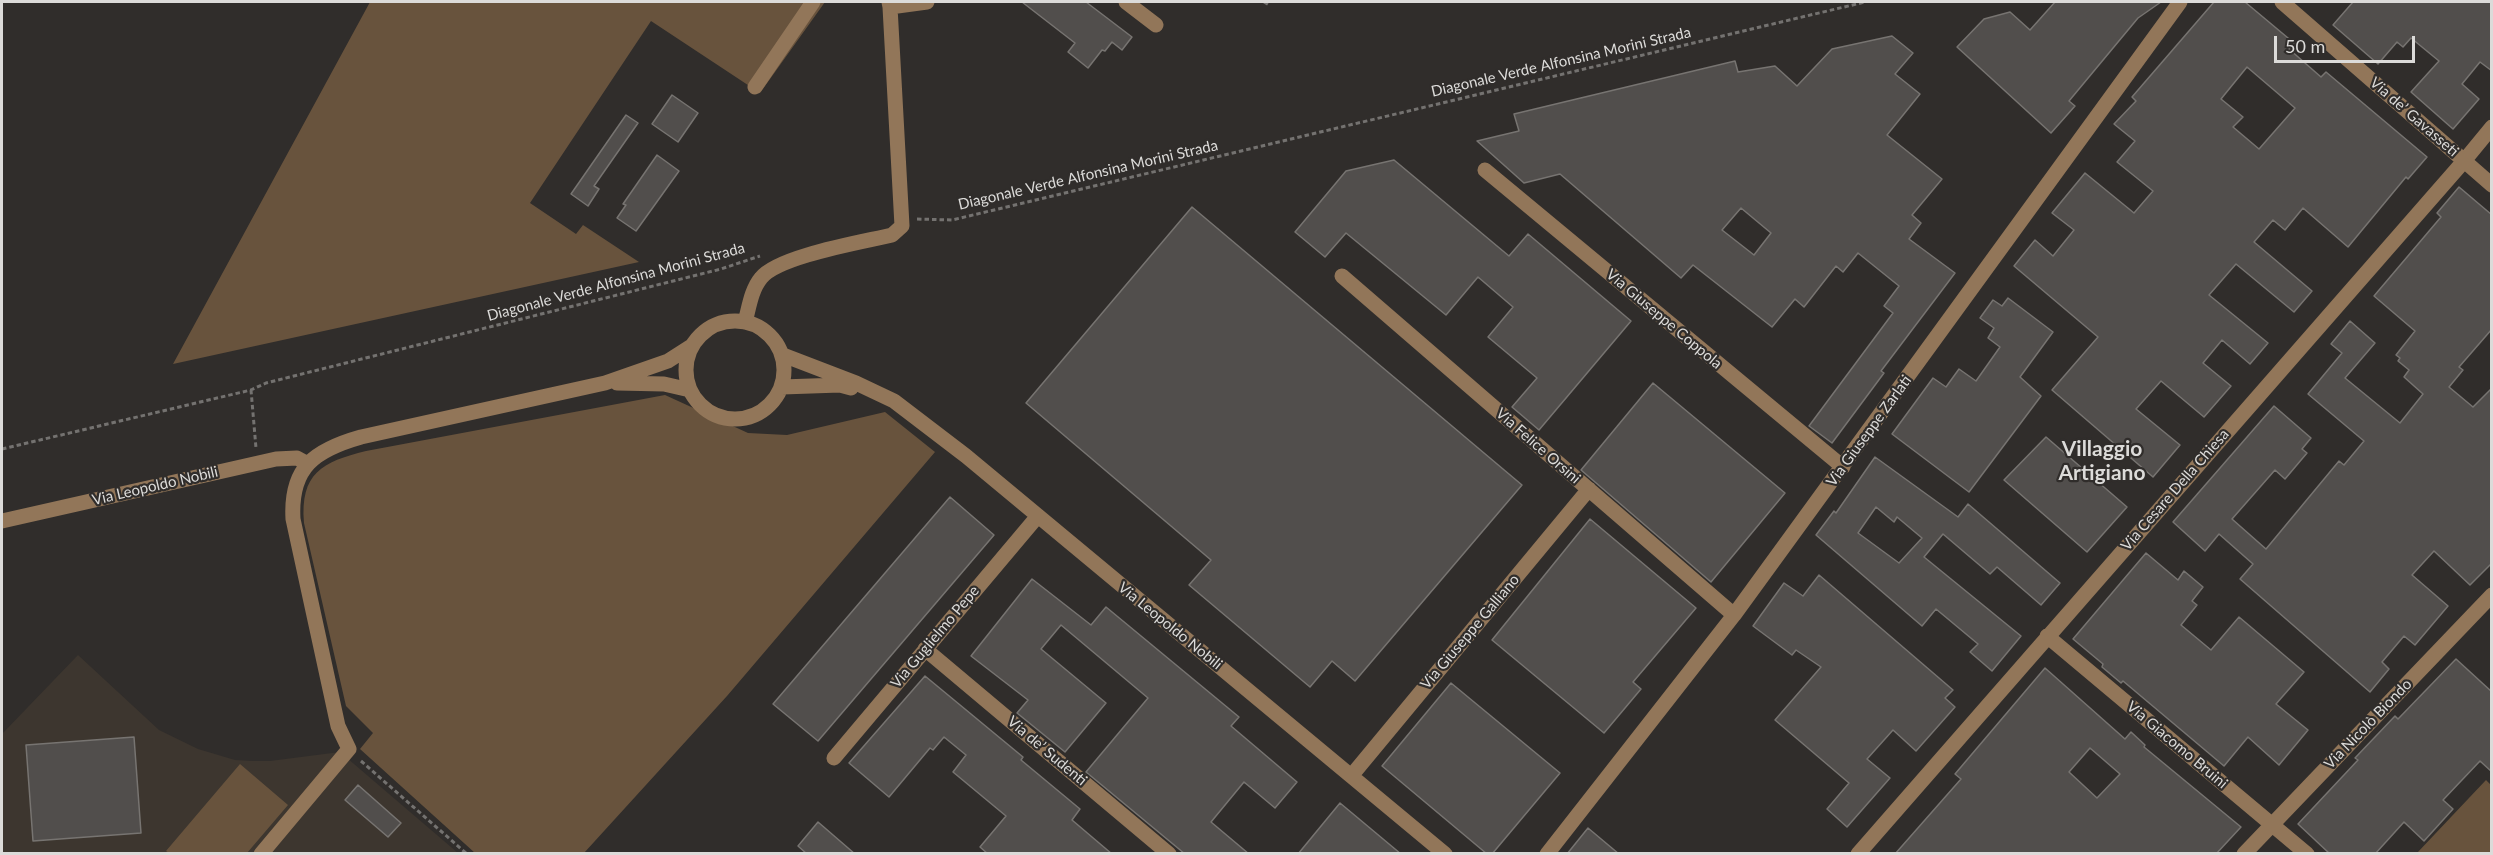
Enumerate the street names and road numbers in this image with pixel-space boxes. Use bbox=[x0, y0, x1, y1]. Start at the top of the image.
street label: Diagonale Verde Alfonsina Morini Strada bbox=[1429, 23, 1693, 101]
street label: Via de’ Gavasseti bbox=[2366, 74, 2462, 160]
street label: Diagonale Verde Alfonsina Morini Strada bbox=[956, 136, 1220, 214]
street label: Diagonale Verde Alfonsina Morini Strada bbox=[485, 239, 747, 325]
street label: Via Giuseppe Coppola bbox=[1602, 265, 1726, 373]
street label: Via Giuseppe Zarlati bbox=[1823, 372, 1915, 490]
street label: Via Felice Orsini bbox=[1492, 404, 1584, 488]
street label: Via Cesare Della Chiesa bbox=[2117, 426, 2233, 554]
street label: Via Leopoldo Nobili bbox=[90, 463, 220, 509]
street label: Via Giuseppe Galliano bbox=[1417, 571, 1523, 693]
street label: Via Leopoldo Nobili bbox=[1114, 579, 1226, 673]
street label: Via Guglielmo Pepe bbox=[887, 582, 983, 692]
street label: Via Nicolò Biondo bbox=[2320, 675, 2416, 773]
street label: Via Giacomo Bruini bbox=[2123, 698, 2231, 792]
street label: Via de’ Sudenti bbox=[1004, 713, 1090, 789]

